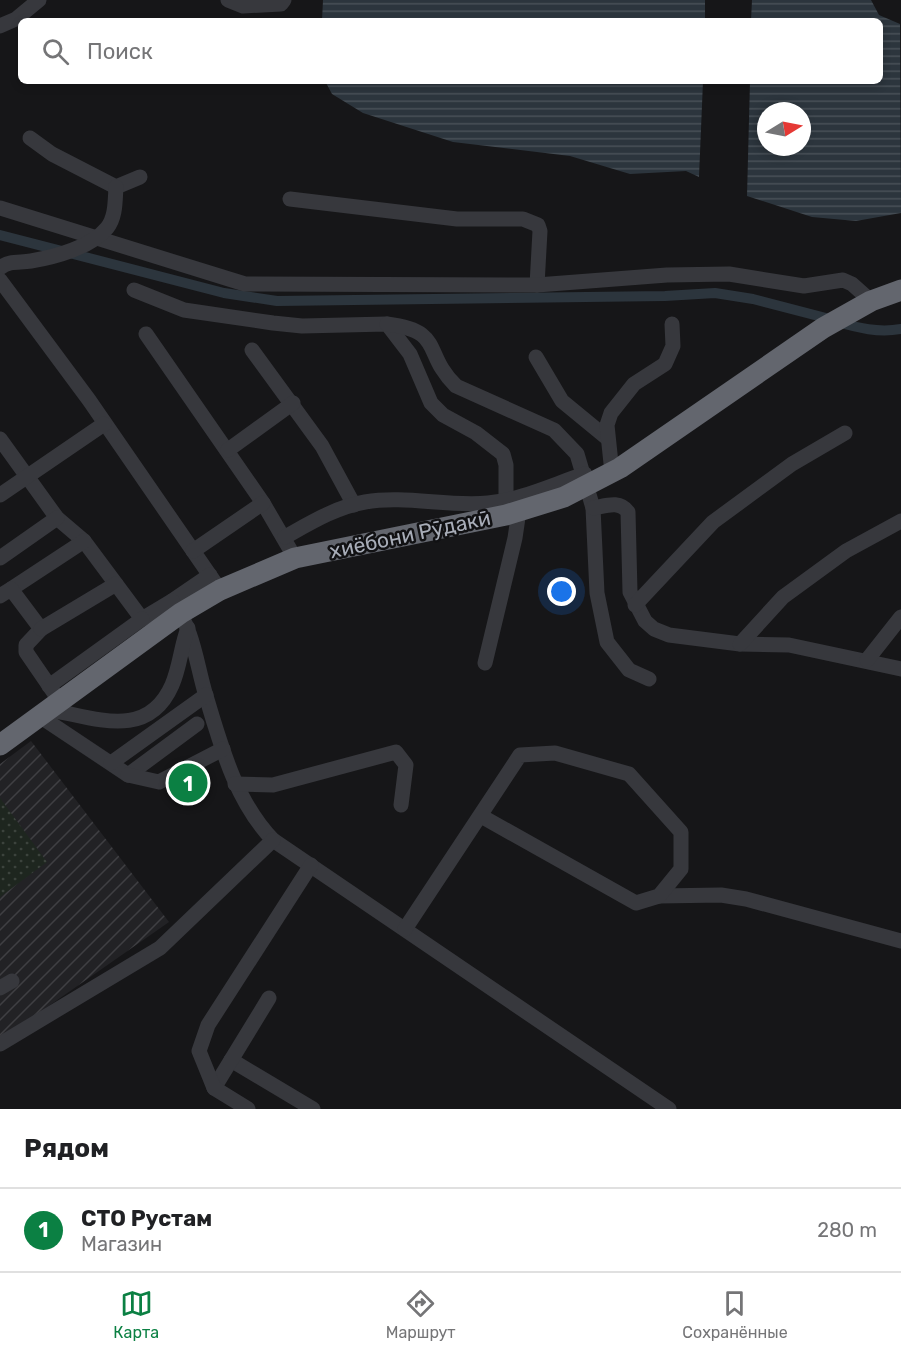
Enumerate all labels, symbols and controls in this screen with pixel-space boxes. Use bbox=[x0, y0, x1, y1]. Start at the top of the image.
search box bbox=[18, 18, 883, 84]
icon: search bbox=[39, 35, 72, 68]
text: Поиск bbox=[87, 38, 153, 65]
north arrow bbox=[757, 102, 811, 156]
street label: хиёбони Рӯдакӣ bbox=[327, 505, 493, 563]
your location bbox=[547, 577, 576, 606]
pin: 1 bbox=[168, 760, 207, 806]
text: Рядом bbox=[24, 1133, 109, 1164]
text: СТО Рустам bbox=[81, 1205, 212, 1232]
text: 1 bbox=[39, 1218, 48, 1242]
text: 280 m bbox=[817, 1218, 877, 1242]
text: Магазин bbox=[81, 1232, 162, 1256]
tab: Карта bbox=[113, 1287, 159, 1342]
tab: Маршрут bbox=[386, 1287, 456, 1342]
tab: Сохранённые bbox=[682, 1287, 788, 1342]

